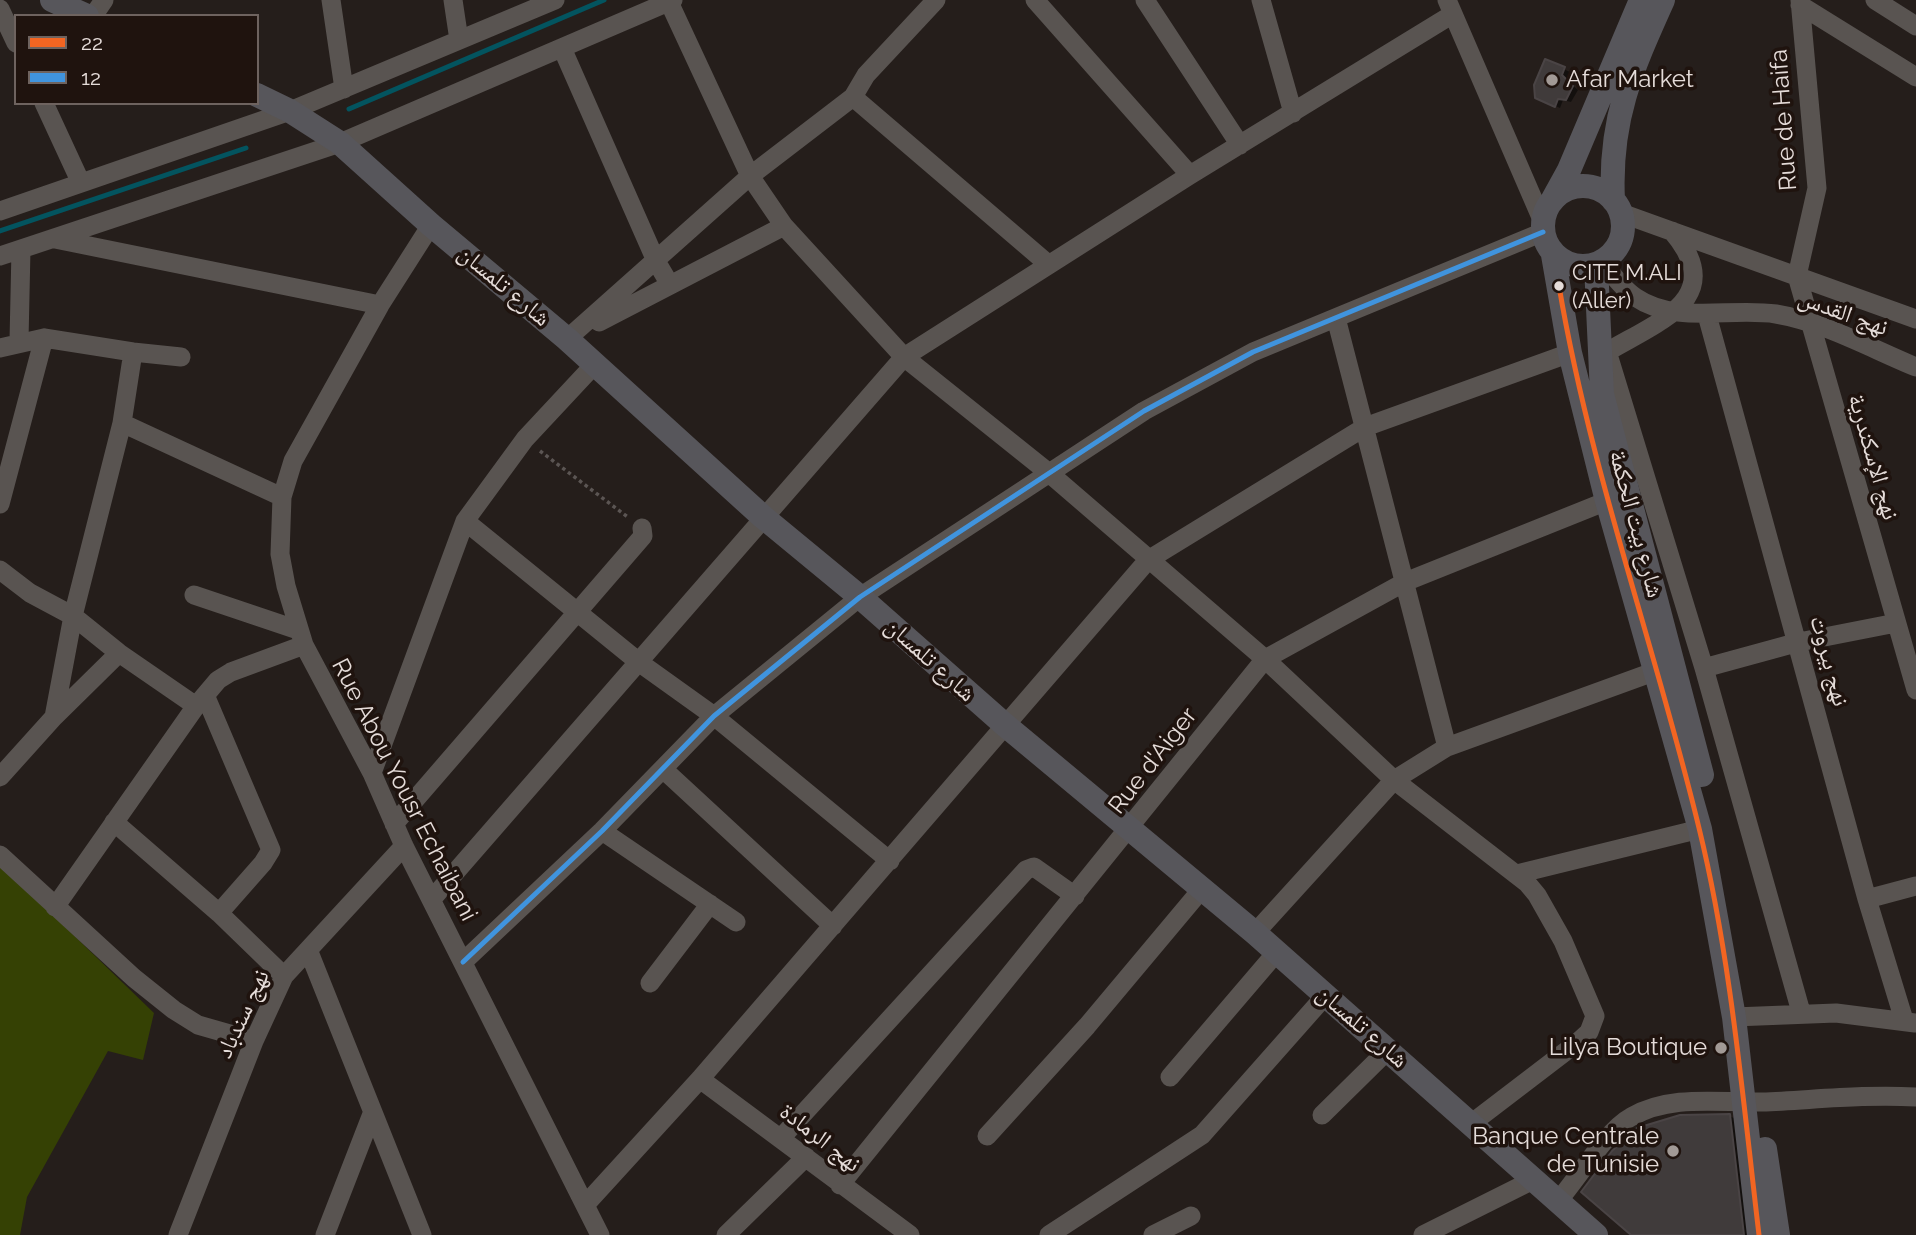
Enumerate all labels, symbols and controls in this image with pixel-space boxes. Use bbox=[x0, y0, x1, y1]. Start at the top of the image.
legend bbox=[14, 14, 259, 105]
text: 22 bbox=[81, 30, 103, 55]
street label: Rue de Haifa bbox=[1765, 48, 1803, 192]
text: 12 bbox=[81, 65, 101, 90]
place label: Afar Market bbox=[1566, 66, 1694, 94]
marker: Afar Market bbox=[1544, 72, 1560, 88]
street label: شارع تلمسان bbox=[452, 239, 556, 333]
place label: CITE M.ALI (Aller) bbox=[1572, 260, 1682, 312]
marker: CITE M.ALI (Aller) bbox=[1552, 279, 1566, 293]
street label: نهج القدس bbox=[1794, 283, 1892, 343]
street label: نهج الإسكندرية bbox=[1841, 391, 1905, 523]
street label: شارع بيت الحكمة bbox=[1603, 447, 1669, 601]
street label: شارع تلمسان bbox=[879, 612, 981, 708]
street label: نهج بيروت bbox=[1803, 613, 1855, 709]
street label: Rue Abou Yousr Echaibani bbox=[325, 654, 483, 926]
street label: Rue d'Aiger bbox=[1103, 702, 1203, 820]
street label: نهج سندباد bbox=[210, 965, 276, 1063]
street label: شارع تلمسان bbox=[1310, 979, 1414, 1075]
place label: Lilya Boutique bbox=[1549, 1034, 1707, 1062]
marker: Lilya Boutique bbox=[1713, 1040, 1729, 1056]
street label: نهج الرمادة bbox=[774, 1097, 866, 1179]
place label: Banque Centrale de Tunisie bbox=[1472, 1123, 1659, 1179]
marker: Banque Centrale de Tunisie bbox=[1665, 1143, 1681, 1159]

